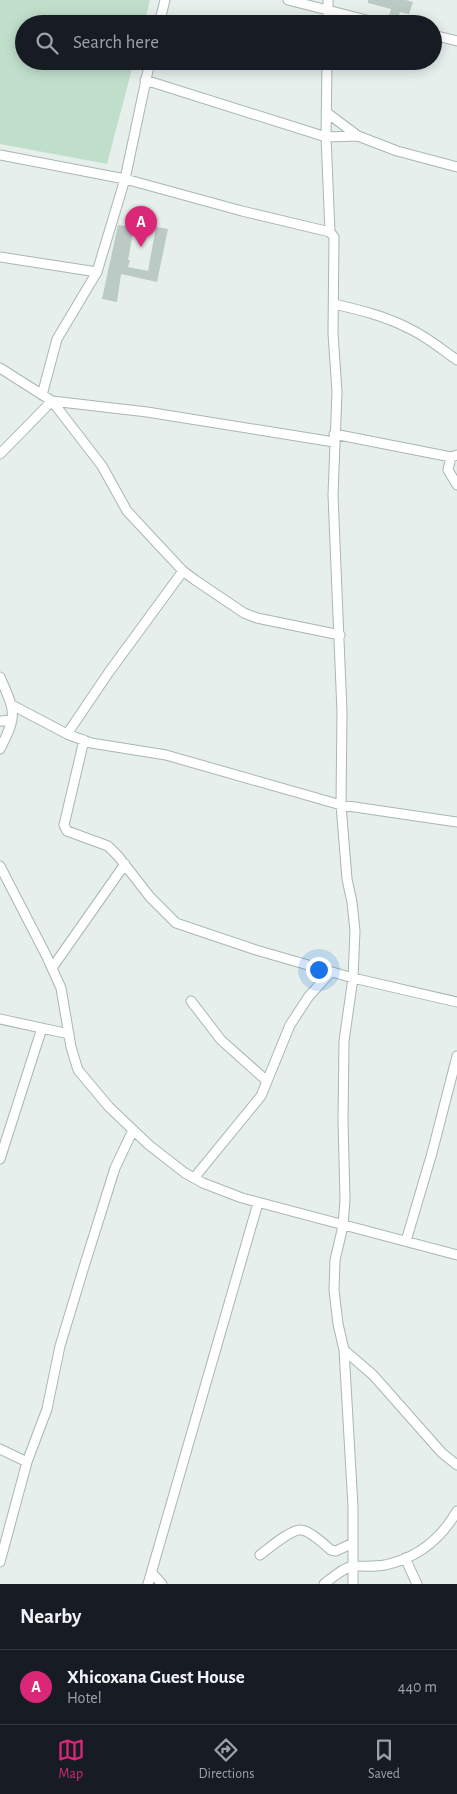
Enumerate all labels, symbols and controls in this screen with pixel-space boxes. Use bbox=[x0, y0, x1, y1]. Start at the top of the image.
search box bbox=[15, 15, 442, 70]
icon: search bbox=[33, 29, 61, 57]
text: Search here bbox=[73, 33, 159, 52]
pin: A bbox=[125, 206, 157, 247]
your location bbox=[306, 957, 332, 983]
text: Nearby bbox=[20, 1606, 81, 1627]
text: Xhicoxana Guest House bbox=[67, 1668, 245, 1687]
text: A bbox=[31, 1679, 41, 1695]
text: 440 m bbox=[398, 1679, 437, 1695]
text: Hotel bbox=[67, 1690, 102, 1706]
tab: Map bbox=[57, 1736, 85, 1783]
tab: Directions bbox=[199, 1736, 254, 1783]
tab: Saved bbox=[368, 1736, 400, 1783]

